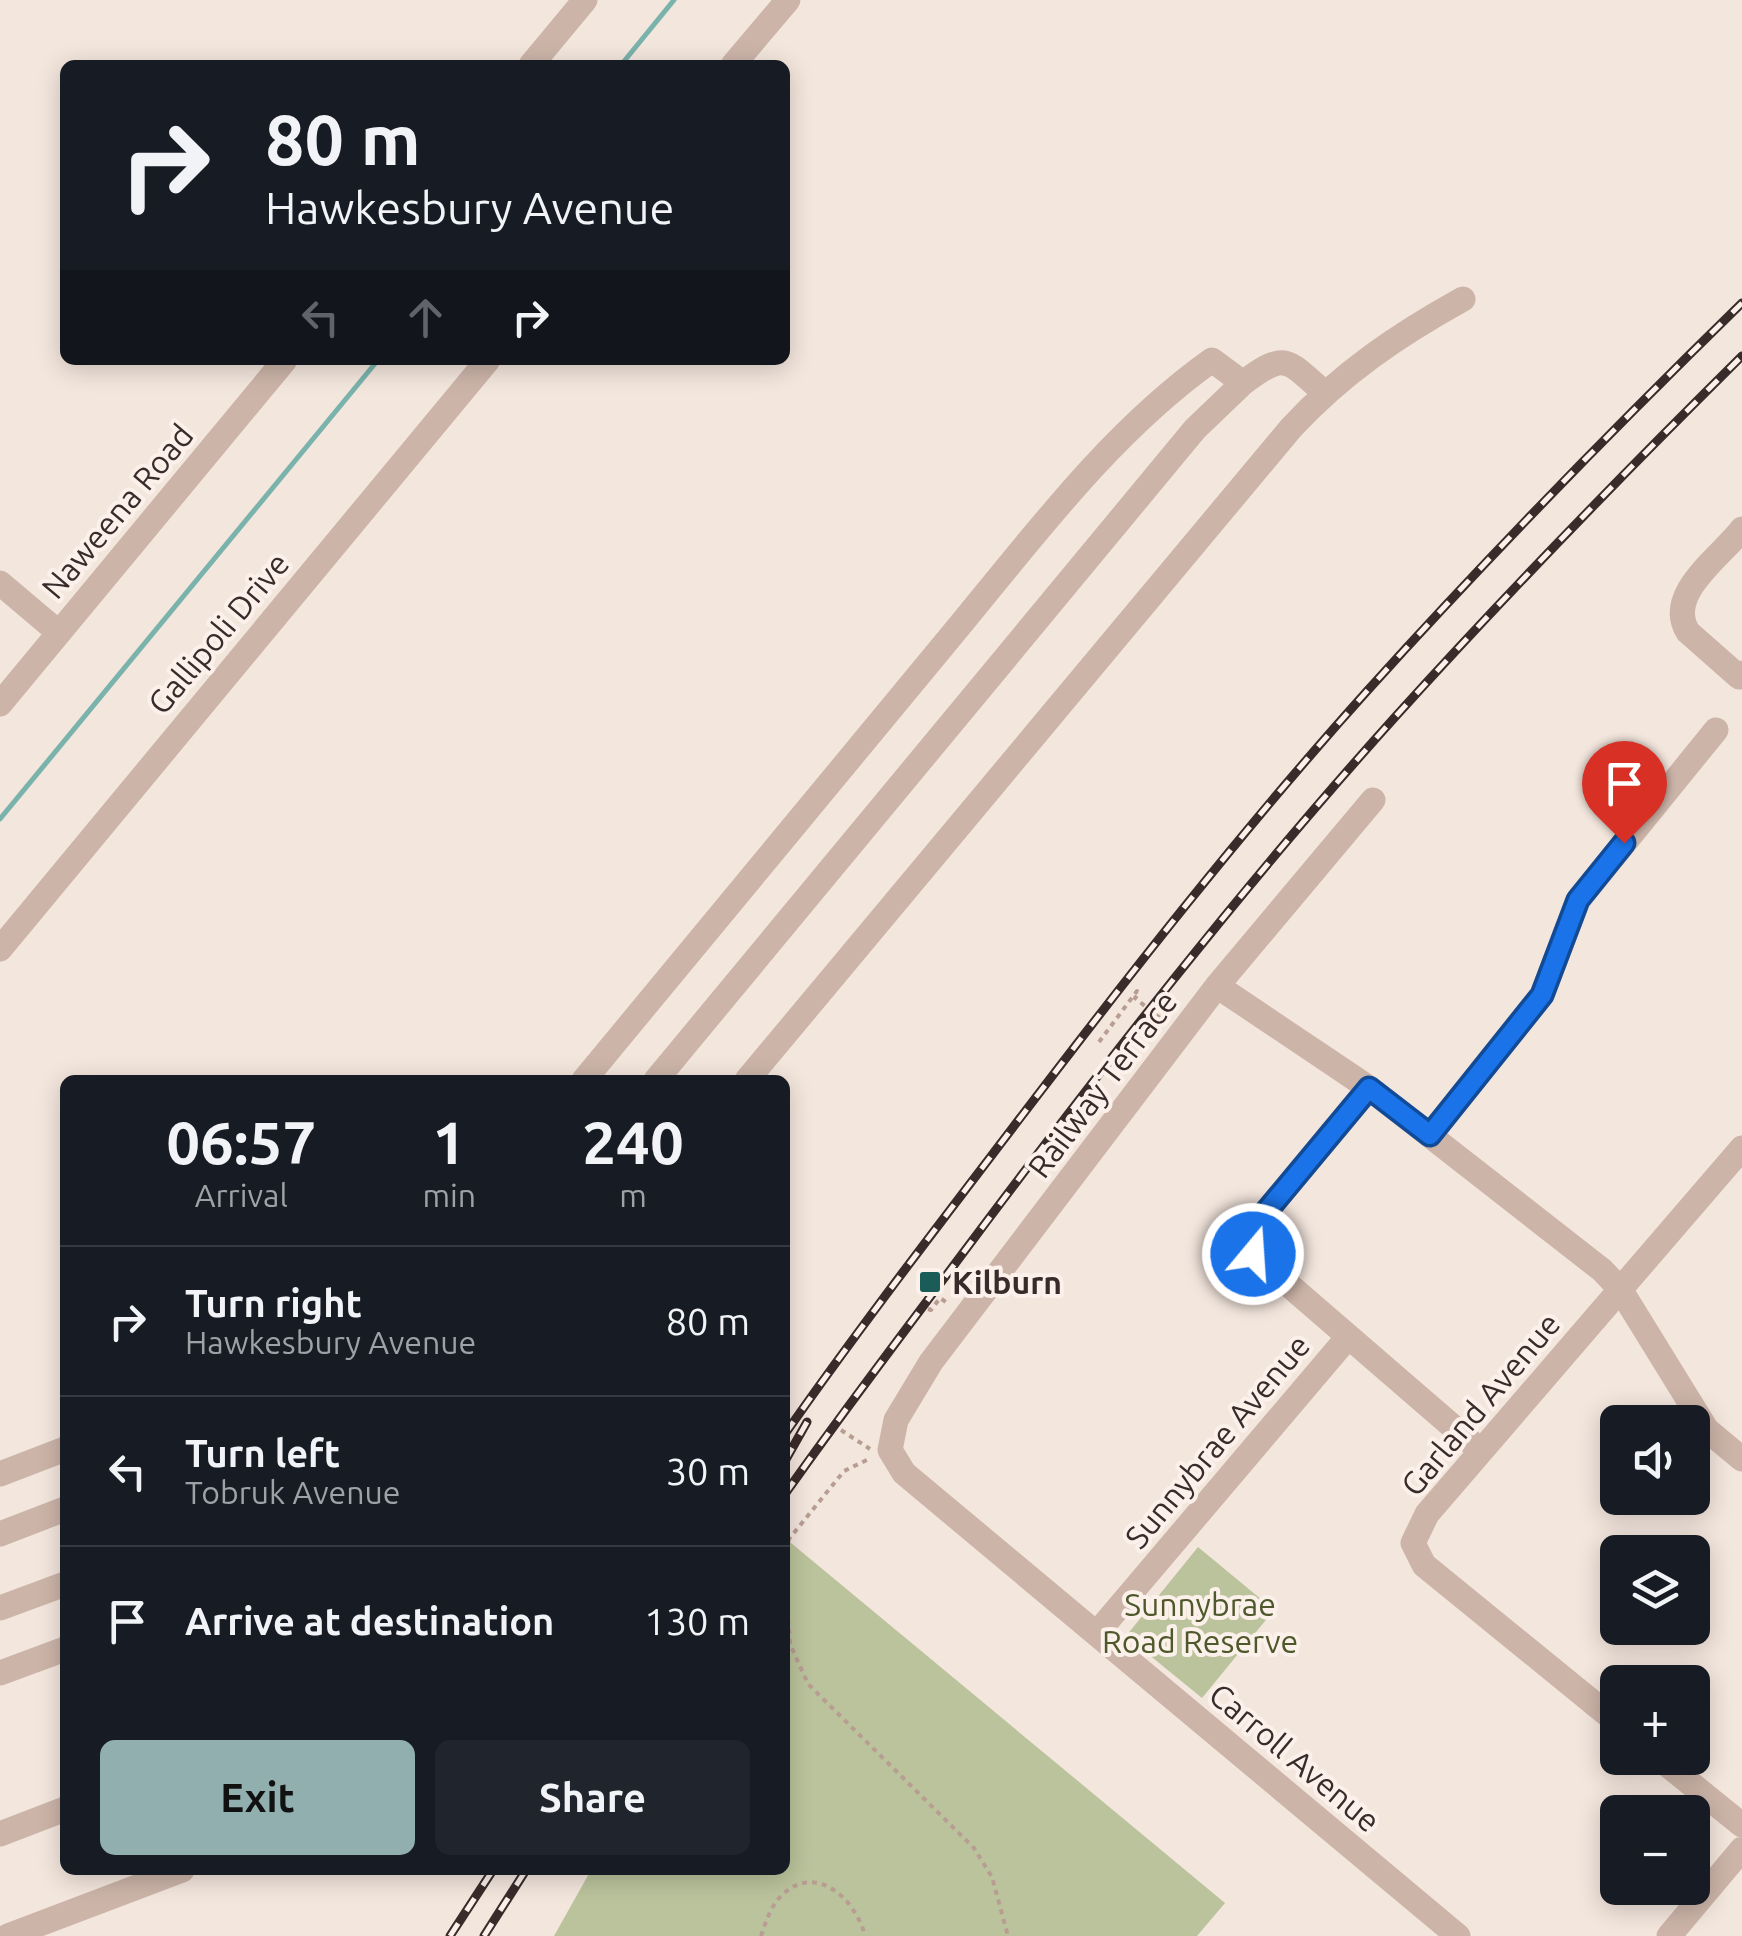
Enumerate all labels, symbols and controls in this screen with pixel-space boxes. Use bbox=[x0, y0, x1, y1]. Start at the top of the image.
icon: right bbox=[100, 100, 230, 230]
text: 80 m bbox=[265, 100, 421, 178]
text: Hawkesbury Avenue bbox=[265, 182, 674, 233]
icon: left bbox=[293, 290, 348, 345]
icon: ahead bbox=[398, 290, 453, 345]
icon: right bbox=[503, 290, 558, 345]
street label: Naweena Road bbox=[34, 417, 200, 605]
street label: Gallipoli Drive bbox=[140, 545, 296, 721]
pin bbox=[1582, 741, 1667, 844]
icon: arrive bbox=[1597, 756, 1652, 811]
street label: Railway Terrace bbox=[1020, 984, 1184, 1184]
text: 06:57 bbox=[166, 1108, 316, 1175]
text: 1 bbox=[432, 1108, 466, 1175]
text: 240 bbox=[582, 1108, 684, 1175]
text: Arrival bbox=[195, 1177, 288, 1213]
text: min bbox=[422, 1177, 476, 1213]
text: m bbox=[619, 1177, 647, 1213]
position arrow bbox=[1201, 1202, 1305, 1306]
place label: Kilburn bbox=[952, 1264, 1062, 1300]
marker: Kilburn bbox=[917, 1269, 943, 1295]
text: Turn right bbox=[185, 1282, 362, 1324]
icon: right bbox=[100, 1294, 155, 1349]
text: 80 m bbox=[666, 1300, 750, 1342]
street label: Garland Avenue bbox=[1393, 1306, 1567, 1502]
text: Hawkesbury Avenue bbox=[185, 1324, 476, 1360]
street label: Sunnybrae Avenue bbox=[1117, 1327, 1317, 1555]
map controls bbox=[1600, 1405, 1710, 1905]
button: sound bbox=[1600, 1405, 1710, 1515]
text: Turn left bbox=[185, 1432, 340, 1474]
icon: left bbox=[100, 1444, 155, 1499]
text: 30 m bbox=[666, 1450, 750, 1492]
text: Tobruk Avenue bbox=[185, 1474, 400, 1510]
button: layers bbox=[1600, 1535, 1710, 1645]
park label: Sunnybrae Road Reserve bbox=[1102, 1586, 1298, 1659]
icon: arrive bbox=[100, 1594, 155, 1649]
text: Arrive at destination bbox=[185, 1600, 554, 1642]
text: 130 m bbox=[644, 1600, 750, 1642]
button: + bbox=[1600, 1665, 1710, 1775]
street label: Carroll Avenue bbox=[1203, 1675, 1387, 1839]
button: Exit bbox=[100, 1740, 415, 1855]
button: Share bbox=[435, 1740, 750, 1855]
button: − bbox=[1600, 1795, 1710, 1905]

